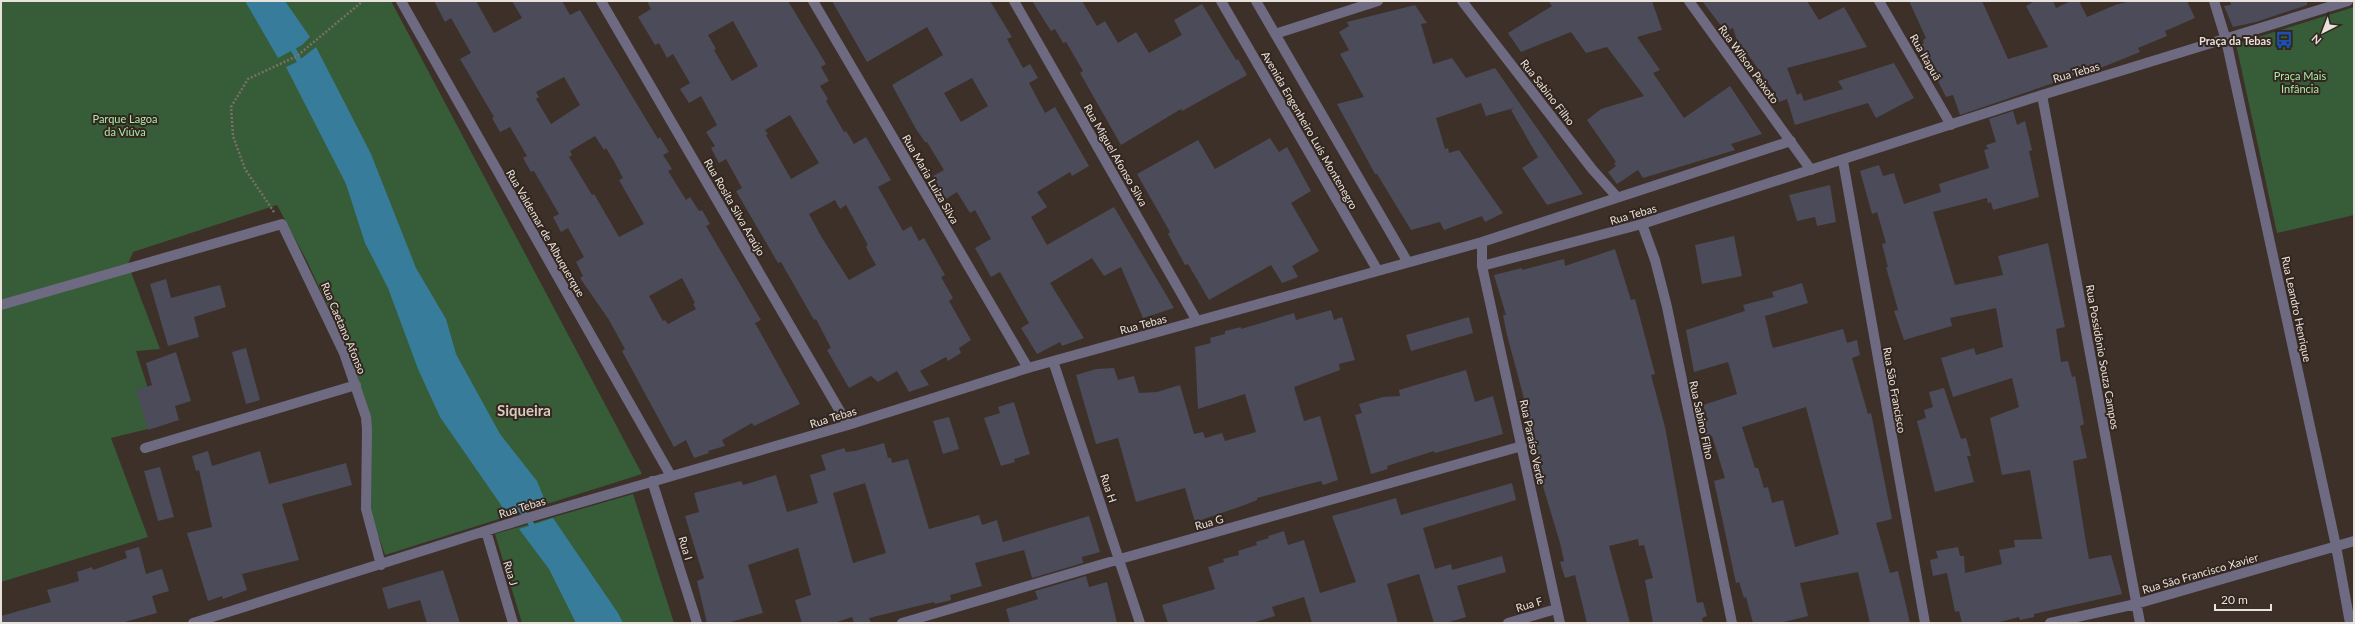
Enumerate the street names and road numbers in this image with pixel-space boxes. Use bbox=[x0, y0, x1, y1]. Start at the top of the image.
street label: Rua Wilson Peixoto bbox=[1716, 22, 1782, 106]
street label: Rua Itapuã bbox=[1908, 32, 1944, 82]
street label: Avenida Engenheiro Luís Montenegro bbox=[1259, 49, 1361, 211]
street label: Rua Sabino Filho bbox=[1518, 56, 1578, 128]
street label: Rua Tebas bbox=[2051, 59, 2101, 85]
street label: Rua Miguel Afonso Silva bbox=[1081, 102, 1151, 208]
street label: Rua Maria Luiza Silva bbox=[900, 132, 962, 226]
street label: Rua Rosita Silva Araújo bbox=[702, 156, 768, 258]
street label: Rua Valdemar de Albuquerque bbox=[504, 167, 588, 299]
street label: Rua Tebas bbox=[1608, 201, 1658, 227]
street label: Rua Leandro Henrique bbox=[2279, 255, 2315, 363]
street label: Rua Caetano Afonso bbox=[319, 280, 369, 376]
street label: Rua Possidônio Souza Campos bbox=[2084, 284, 2122, 431]
street label: Rua Tebas bbox=[1118, 311, 1168, 337]
street label: Rua São Francisco bbox=[1881, 346, 1909, 434]
street label: Rua Sabino Filho bbox=[1687, 379, 1717, 461]
street label: Rua Paraíso Verde bbox=[1518, 398, 1548, 486]
street label: Rua Tebas bbox=[808, 404, 858, 430]
street label: Rua H bbox=[1098, 472, 1120, 504]
street label: Rua Tebas bbox=[497, 494, 547, 520]
street label: Rua G bbox=[1193, 512, 1225, 532]
street label: Rua I bbox=[676, 535, 696, 561]
street label: Rua São Francisco Xavier bbox=[2140, 550, 2260, 596]
street label: Rua J bbox=[501, 559, 521, 587]
street label: Rua F bbox=[1514, 594, 1544, 614]

